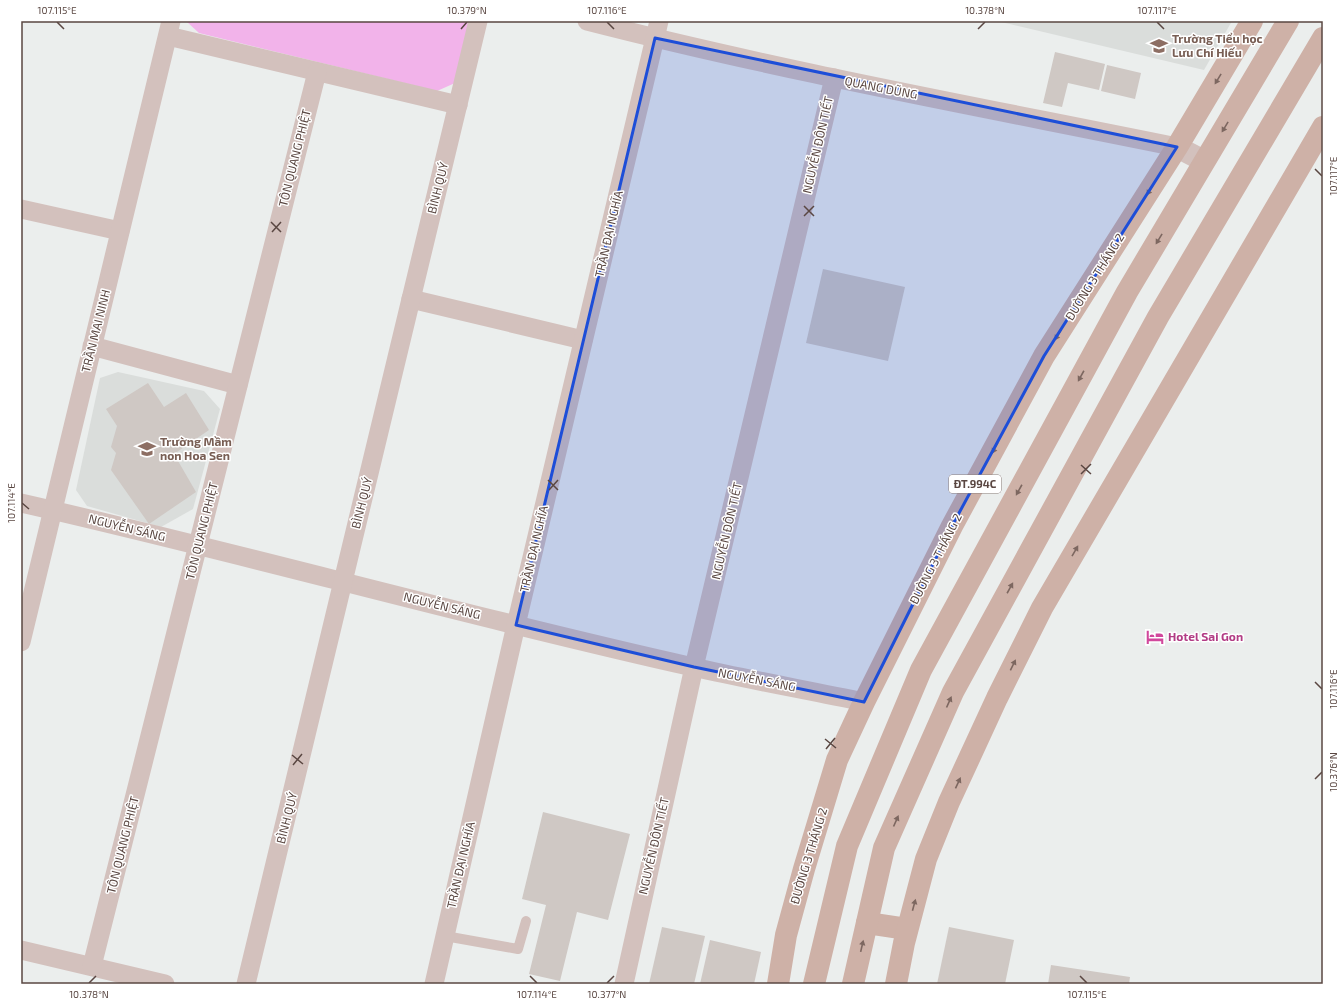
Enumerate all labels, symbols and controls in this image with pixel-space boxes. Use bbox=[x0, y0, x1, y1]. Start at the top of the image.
text: 107.115°E bbox=[37, 4, 77, 16]
text: 10.379°N bbox=[447, 4, 487, 16]
text: 107.116°E bbox=[587, 4, 627, 16]
text: 10.378°N bbox=[965, 4, 1005, 16]
text: 107.117°E bbox=[1138, 4, 1177, 16]
place label: Trường Tiểu học Lưu Chí Hiếu bbox=[1172, 31, 1263, 59]
school or university icon: Trường Tiểu học Lưu Chí Hiếu bbox=[1149, 36, 1169, 56]
street label: QUANG DŨNG bbox=[843, 73, 919, 102]
one-way arrow bbox=[1214, 74, 1222, 84]
street label: NGUYỄN ĐÔN TIẾT bbox=[798, 95, 835, 195]
street label: TÔN QUANG PHIỆT bbox=[275, 108, 314, 208]
one-way arrow bbox=[1222, 121, 1229, 133]
text: 107.117°E bbox=[1327, 156, 1339, 195]
street label: BÌNH QUÝ bbox=[424, 160, 451, 215]
one-way arrow bbox=[1147, 184, 1154, 196]
street label: TRẦN ĐẠI NGHĨA bbox=[591, 188, 626, 279]
street label: ĐƯỜNG 3 THÁNG 2 bbox=[1062, 230, 1127, 323]
one-way arrow bbox=[1155, 233, 1162, 244]
street label: TRẦN MAI NINH bbox=[78, 288, 112, 374]
one-way arrow bbox=[1054, 330, 1062, 340]
one-way arrow bbox=[1078, 370, 1085, 382]
place label: Trường Mầm non Hoa Sen bbox=[160, 434, 232, 462]
school or university icon: Trường Mầm non Hoa Sen bbox=[137, 439, 157, 459]
one-way arrow bbox=[991, 442, 998, 454]
street label: BÌNH QUÝ bbox=[348, 475, 375, 530]
road number: ĐT.994C bbox=[949, 475, 1001, 493]
street label: TÔN QUANG PHIỆT bbox=[182, 481, 221, 581]
street label: NGUYỄN ĐÔN TIẾT bbox=[707, 481, 744, 581]
text: 107.114°E bbox=[5, 483, 17, 523]
one-way arrow bbox=[1016, 484, 1023, 496]
street label: TRẦN ĐẠI NGHĨA bbox=[516, 503, 551, 594]
street label: NGUYỄN SÁNG bbox=[87, 510, 167, 543]
street label: ĐƯỜNG 3 THÁNG 2 bbox=[906, 511, 964, 606]
one-way arrow bbox=[1071, 545, 1078, 557]
one-way arrow bbox=[1007, 582, 1013, 594]
street label: NGUYỄN SÁNG bbox=[402, 588, 482, 621]
hotel icon: Hotel Sai Gon bbox=[1145, 627, 1165, 647]
place label: Hotel Sai Gon bbox=[1168, 629, 1243, 643]
one-way arrow bbox=[1010, 660, 1016, 671]
street label: NGUYỄN SÁNG bbox=[717, 664, 797, 693]
text: 107.116°E bbox=[1327, 669, 1339, 709]
one-way arrow bbox=[946, 697, 952, 708]
text: 10.376°N bbox=[1327, 752, 1339, 792]
one-way arrow bbox=[955, 777, 961, 789]
street label: BÌNH QUÝ bbox=[273, 790, 300, 845]
street label: TÔN QUANG PHIỆT bbox=[103, 795, 142, 895]
street label: NGUYỄN ĐÔN TIẾT bbox=[634, 796, 671, 896]
street label: ĐƯỜNG 3 THÁNG 2 bbox=[787, 806, 829, 906]
one-way arrow bbox=[893, 816, 899, 827]
street label: TRẦN ĐẠI NGHĨA bbox=[443, 819, 478, 910]
one-way arrow bbox=[911, 899, 917, 911]
one-way arrow bbox=[859, 940, 865, 952]
text: 10.378°N bbox=[69, 988, 109, 1000]
text: 107.114°E bbox=[517, 988, 557, 1000]
text: 10.377°N bbox=[588, 988, 626, 1000]
text: 107.115°E bbox=[1067, 988, 1107, 1000]

